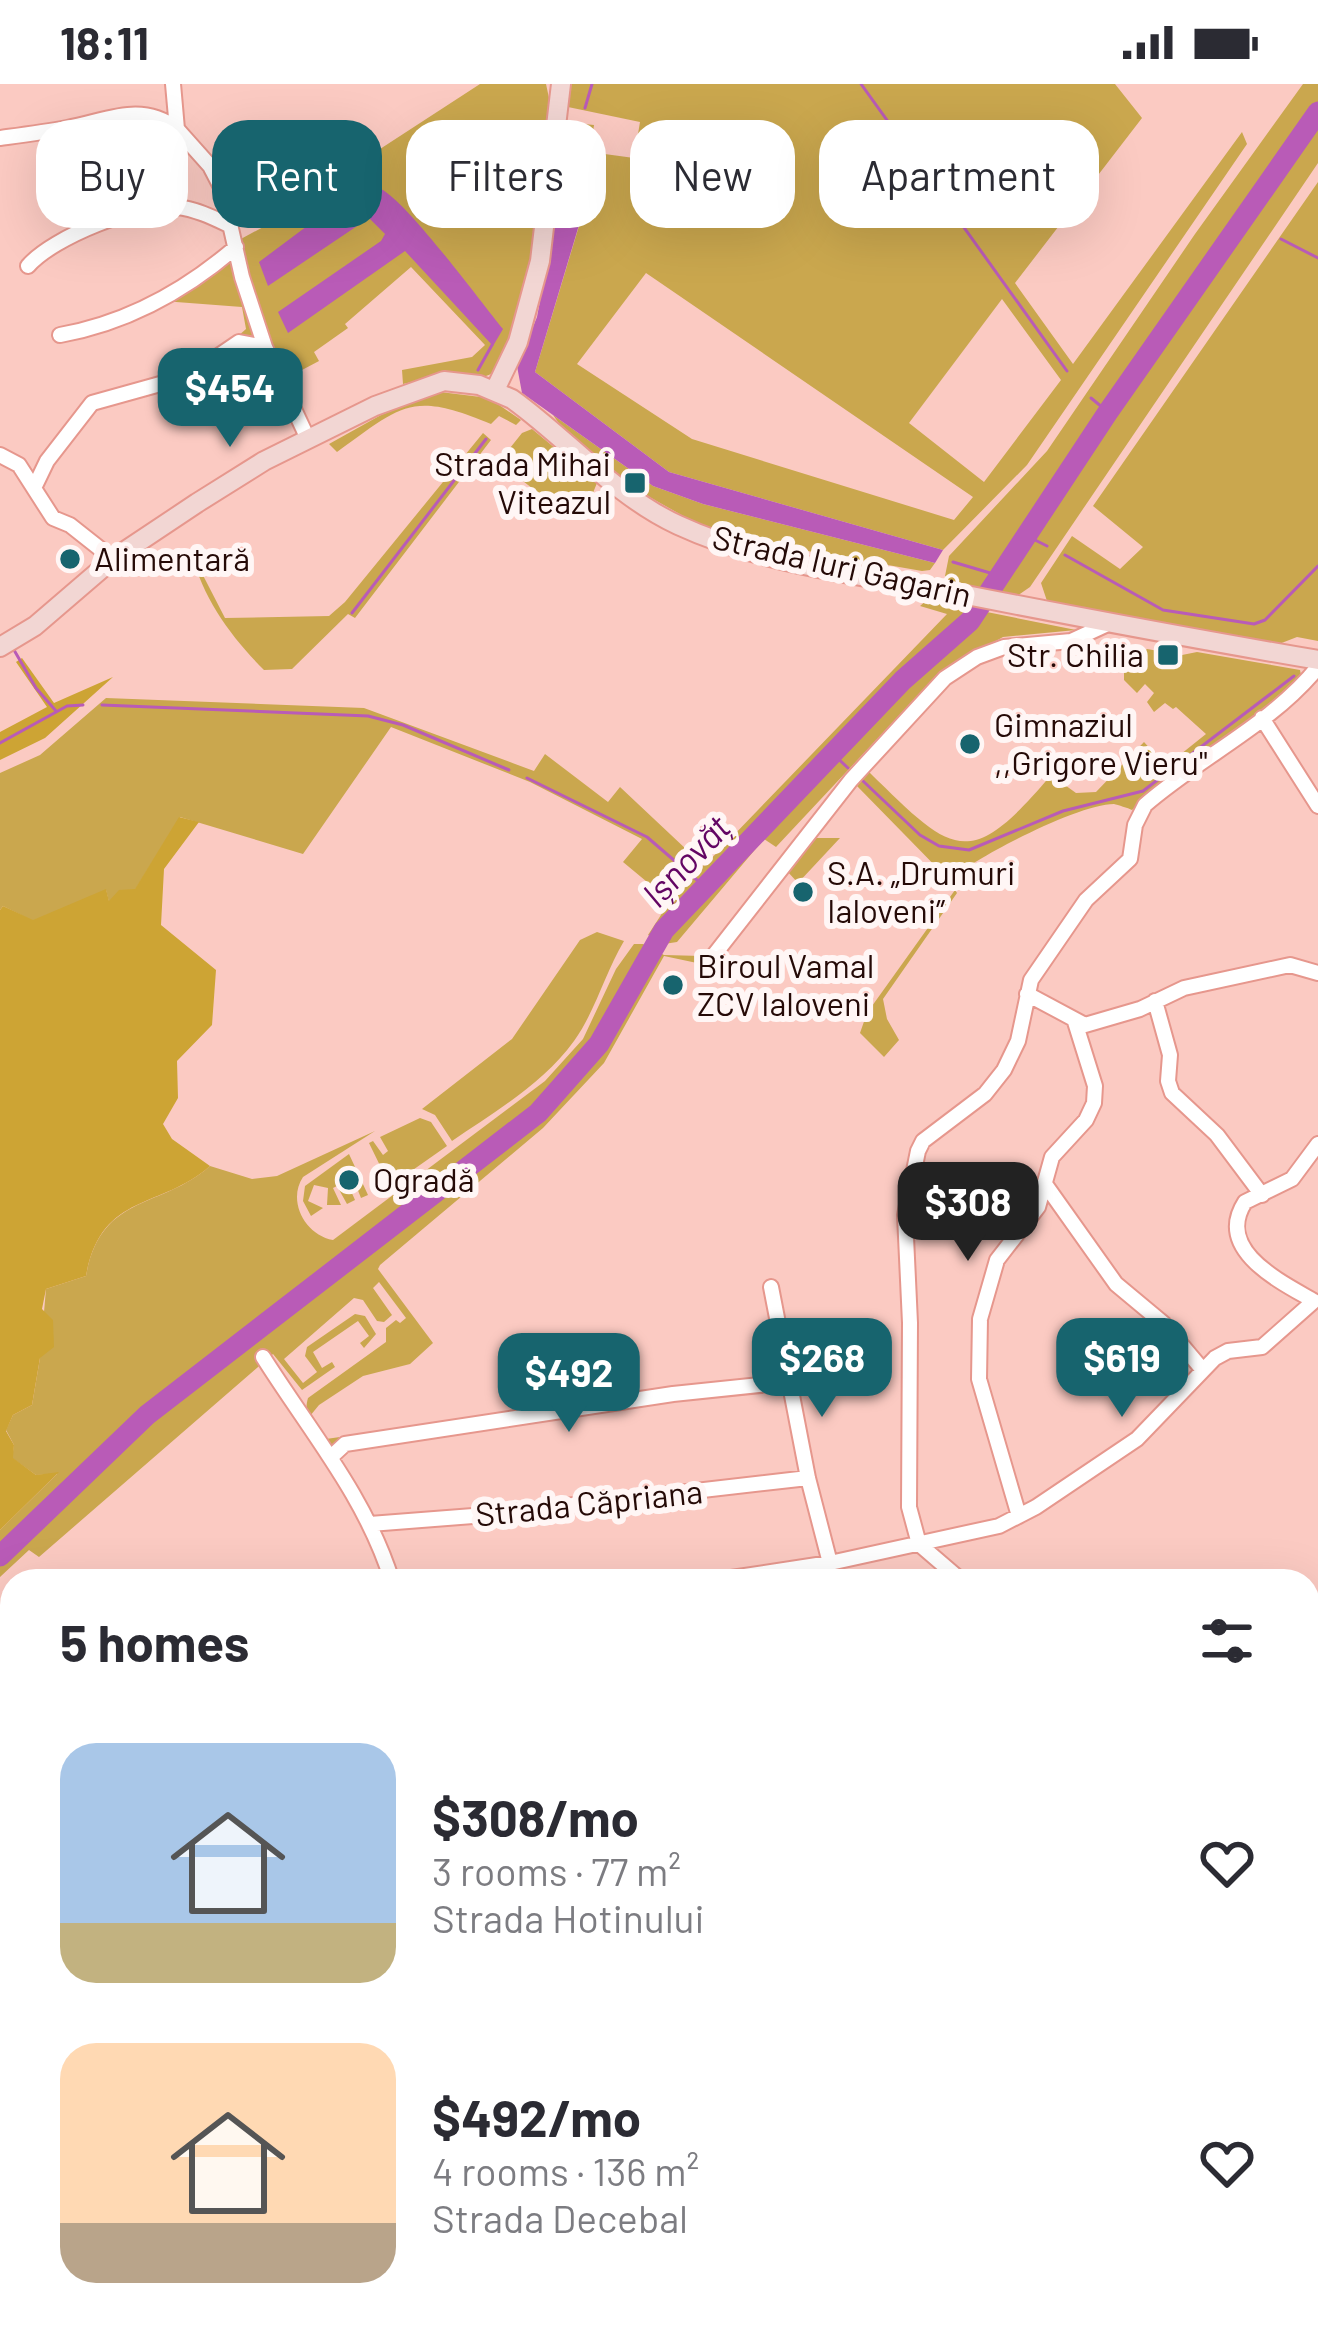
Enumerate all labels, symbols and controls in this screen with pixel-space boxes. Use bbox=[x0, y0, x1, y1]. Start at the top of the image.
text: 18:11 bbox=[60, 15, 149, 69]
chip: Buy bbox=[36, 120, 188, 228]
chip: Rent bbox=[212, 120, 382, 228]
chip: Filters bbox=[406, 120, 606, 228]
chip: New bbox=[630, 120, 795, 228]
chip: Apartment bbox=[819, 120, 1099, 228]
pin: $454 bbox=[159, 348, 301, 450]
text: $454 bbox=[185, 363, 275, 410]
place label: Strada Mihai Viteazul bbox=[434, 443, 611, 521]
marker: Strada Mihai Viteazul bbox=[622, 470, 648, 496]
street label: Strada Iuri Gagarin bbox=[709, 516, 976, 614]
place label: Alimentară bbox=[94, 538, 250, 578]
marker: Alimentară bbox=[57, 546, 83, 572]
place label: Str. Chilia bbox=[1007, 634, 1144, 674]
marker: Str. Chilia bbox=[1155, 642, 1181, 668]
place label: Gimnaziul ,,Grigore Vieru" bbox=[994, 704, 1208, 782]
marker: Gimnaziul ,,Grigore Vieru" bbox=[957, 731, 983, 757]
water label: Ișnovăț bbox=[632, 805, 738, 915]
place label: S.A. „Drumuri Ialoveni” bbox=[827, 852, 1015, 930]
marker: S.A. „Drumuri Ialoveni” bbox=[790, 879, 816, 905]
place label: Biroul Vamal ZCV Ialoveni bbox=[697, 945, 874, 1023]
marker: Biroul Vamal ZCV Ialoveni bbox=[660, 972, 686, 998]
place label: Ogradă bbox=[373, 1159, 475, 1199]
pin: $308 bbox=[897, 1162, 1039, 1264]
marker: Ogradă bbox=[336, 1167, 362, 1193]
text: $308 bbox=[925, 1177, 1011, 1224]
pin: $268 bbox=[751, 1318, 893, 1420]
pin: $619 bbox=[1051, 1318, 1193, 1420]
pin: $492 bbox=[498, 1333, 640, 1435]
text: $268 bbox=[779, 1333, 865, 1380]
text: $619 bbox=[1083, 1333, 1161, 1380]
text: $492 bbox=[525, 1348, 613, 1395]
street label: Strada Căpriana bbox=[473, 1470, 705, 1534]
icon: filters bbox=[1194, 1608, 1260, 1674]
text: 5 homes bbox=[60, 1611, 249, 1672]
text: $308/mo bbox=[432, 1786, 639, 1847]
icon: home bbox=[156, 1791, 300, 1935]
icon: heart bbox=[1194, 1830, 1260, 1896]
text: 3 rooms · 77 m² bbox=[432, 1847, 681, 1894]
text: Strada Hotinului bbox=[432, 1894, 704, 1941]
text: $492/mo bbox=[432, 2086, 641, 2147]
icon: home bbox=[156, 2091, 300, 2235]
icon: heart bbox=[1194, 2130, 1260, 2196]
text: 4 rooms · 136 m² bbox=[432, 2147, 699, 2194]
text: Strada Decebal bbox=[432, 2194, 688, 2241]

